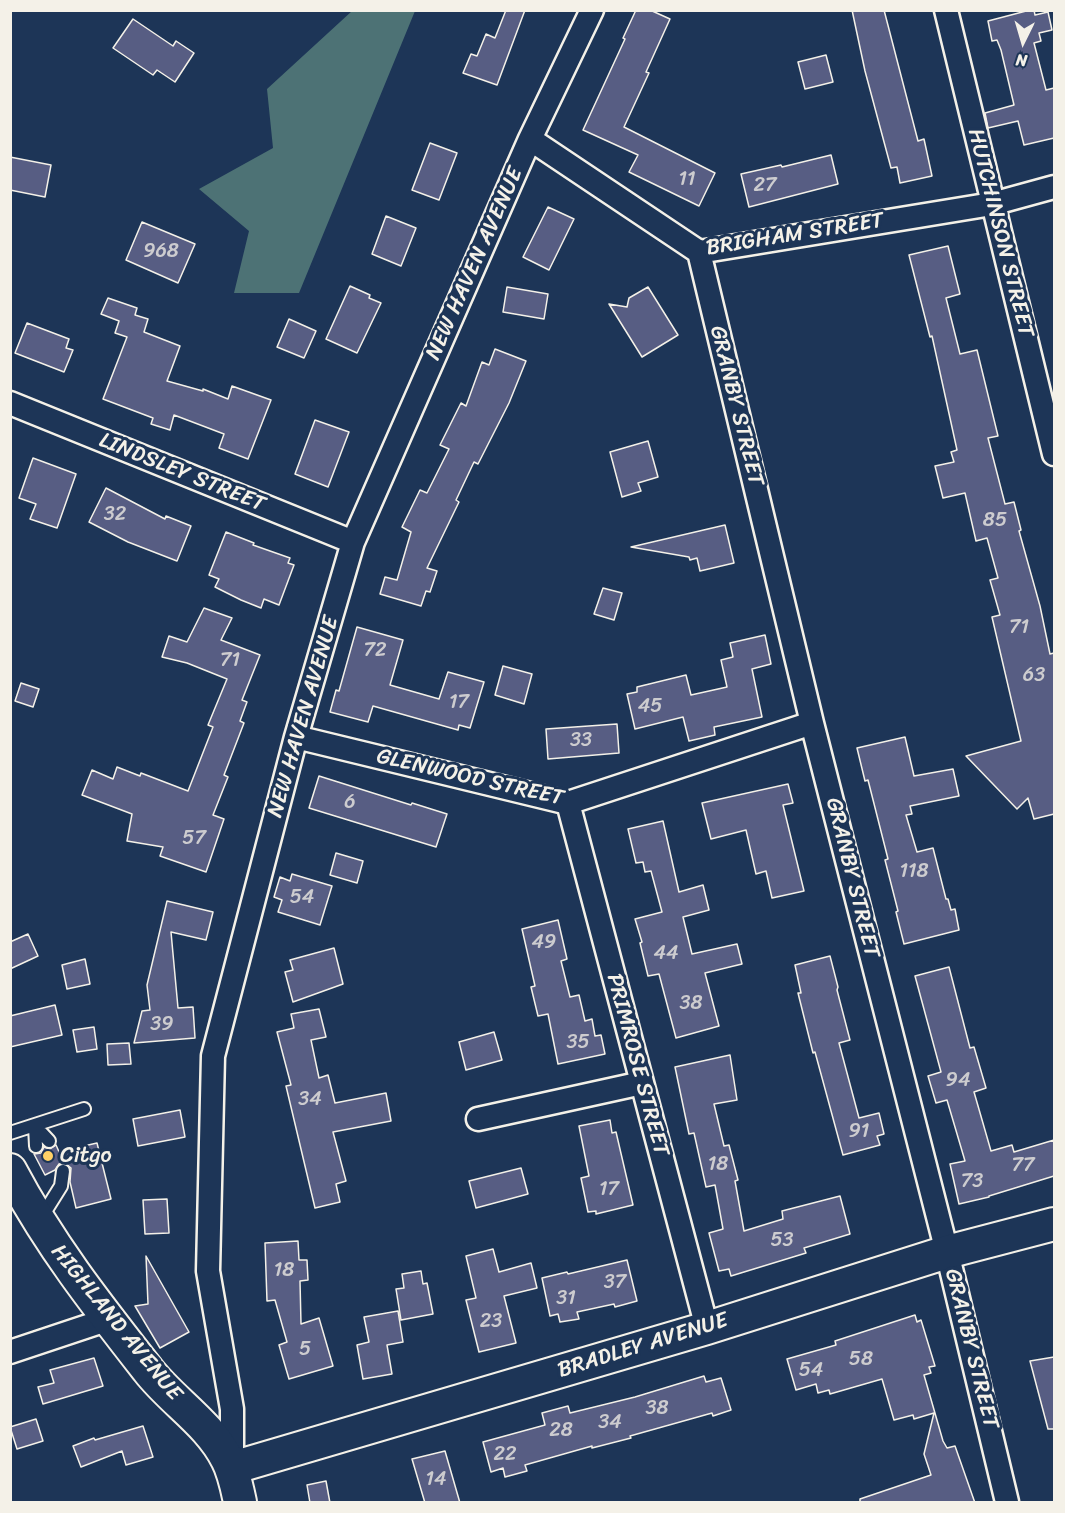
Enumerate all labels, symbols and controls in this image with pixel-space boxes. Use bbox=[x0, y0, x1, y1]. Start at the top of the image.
north arrow bbox=[993, 12, 1053, 72]
text: N bbox=[1015, 46, 1028, 75]
street label: HUTCHINSON STREET bbox=[961, 126, 1039, 340]
street label: NEW HAVEN AVENUE bbox=[421, 164, 529, 364]
house number: 11 bbox=[678, 168, 696, 192]
house number: 27 bbox=[754, 174, 776, 198]
street label: BRIGHAM STREET bbox=[704, 208, 886, 262]
house number: 968 bbox=[143, 240, 179, 264]
street label: GRANBY STREET bbox=[703, 323, 769, 489]
street label: LINDSLEY STREET bbox=[95, 428, 269, 518]
house number: 32 bbox=[104, 503, 126, 527]
house number: 85 bbox=[983, 509, 1007, 533]
street label: NEW HAVEN AVENUE bbox=[263, 613, 345, 821]
house number: 71 bbox=[1009, 616, 1029, 640]
house number: 72 bbox=[364, 639, 386, 663]
house number: 71 bbox=[220, 649, 240, 673]
house number: 63 bbox=[1023, 664, 1045, 688]
house number: 17 bbox=[449, 691, 469, 715]
house number: 45 bbox=[638, 695, 662, 719]
house number: 33 bbox=[570, 729, 592, 753]
street label: GLENWOOD STREET bbox=[374, 744, 566, 812]
house number: 6 bbox=[344, 791, 356, 815]
street label: GRANBY STREET bbox=[819, 795, 885, 961]
house number: 57 bbox=[182, 827, 206, 851]
house number: 118 bbox=[899, 860, 929, 884]
house number: 54 bbox=[290, 886, 314, 910]
house number: 49 bbox=[532, 931, 556, 955]
house number: 44 bbox=[654, 942, 678, 966]
street label: PRIMROSE STREET bbox=[600, 971, 674, 1159]
house number: 38 bbox=[679, 992, 703, 1016]
house number: 39 bbox=[150, 1013, 174, 1037]
house number: 35 bbox=[566, 1031, 590, 1055]
house number: 94 bbox=[946, 1069, 970, 1093]
house number: 34 bbox=[298, 1088, 322, 1112]
house number: 91 bbox=[849, 1120, 869, 1144]
place label: Citgo bbox=[60, 1143, 112, 1169]
marker: Citgo bbox=[41, 1149, 55, 1163]
house number: 18 bbox=[708, 1153, 728, 1177]
house number: 77 bbox=[1012, 1154, 1034, 1178]
house number: 73 bbox=[961, 1170, 983, 1194]
house number: 17 bbox=[599, 1178, 619, 1202]
house number: 53 bbox=[770, 1229, 794, 1253]
street label: HIGHLAND AVENUE bbox=[45, 1239, 187, 1407]
house number: 18 bbox=[274, 1259, 294, 1283]
street label: GRANBY STREET bbox=[938, 1266, 1004, 1432]
house number: 37 bbox=[604, 1271, 626, 1295]
house number: 31 bbox=[556, 1287, 576, 1311]
street label: BRADLEY AVENUE bbox=[555, 1308, 731, 1384]
house number: 23 bbox=[480, 1310, 502, 1334]
house number: 5 bbox=[299, 1338, 311, 1362]
house number: 58 bbox=[849, 1348, 873, 1372]
house number: 54 bbox=[799, 1359, 823, 1383]
house number: 38 bbox=[645, 1397, 669, 1421]
house number: 34 bbox=[598, 1411, 622, 1435]
house number: 28 bbox=[549, 1419, 573, 1443]
house number: 22 bbox=[493, 1443, 517, 1467]
house number: 14 bbox=[425, 1468, 447, 1492]

